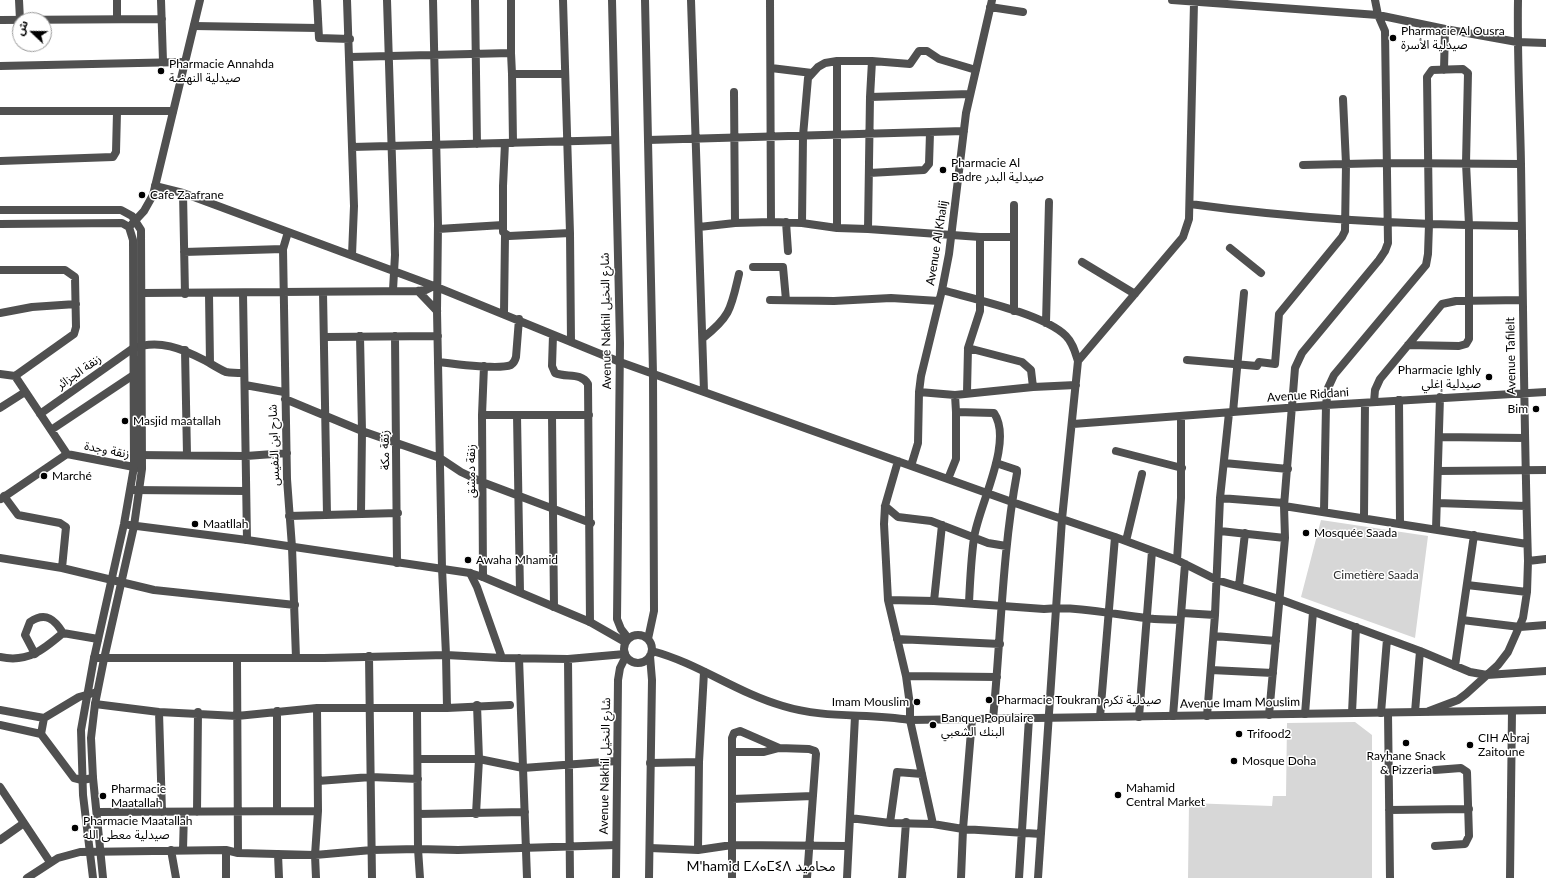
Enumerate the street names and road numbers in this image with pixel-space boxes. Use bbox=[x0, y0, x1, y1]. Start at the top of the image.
street label: Avenue Al Khalij bbox=[923, 199, 951, 287]
street label: Avenue Nakhil شارع النخيل bbox=[598, 253, 614, 389]
street label: Avenue Tafilelt bbox=[1503, 317, 1519, 395]
street label: زنقة الجزائر bbox=[54, 351, 104, 393]
street label: Avenue Riddani bbox=[1267, 385, 1349, 405]
street label: شارح ابن النفيس bbox=[265, 404, 283, 486]
street label: زنقة مكة bbox=[377, 430, 393, 470]
street label: زنقة وجدة bbox=[83, 439, 131, 461]
street label: زنقة دمشق bbox=[464, 444, 478, 498]
street label: Avenue Imam Mouslim bbox=[1180, 695, 1300, 711]
street label: Avenue Nakhil شارع النخيل bbox=[597, 698, 613, 834]

